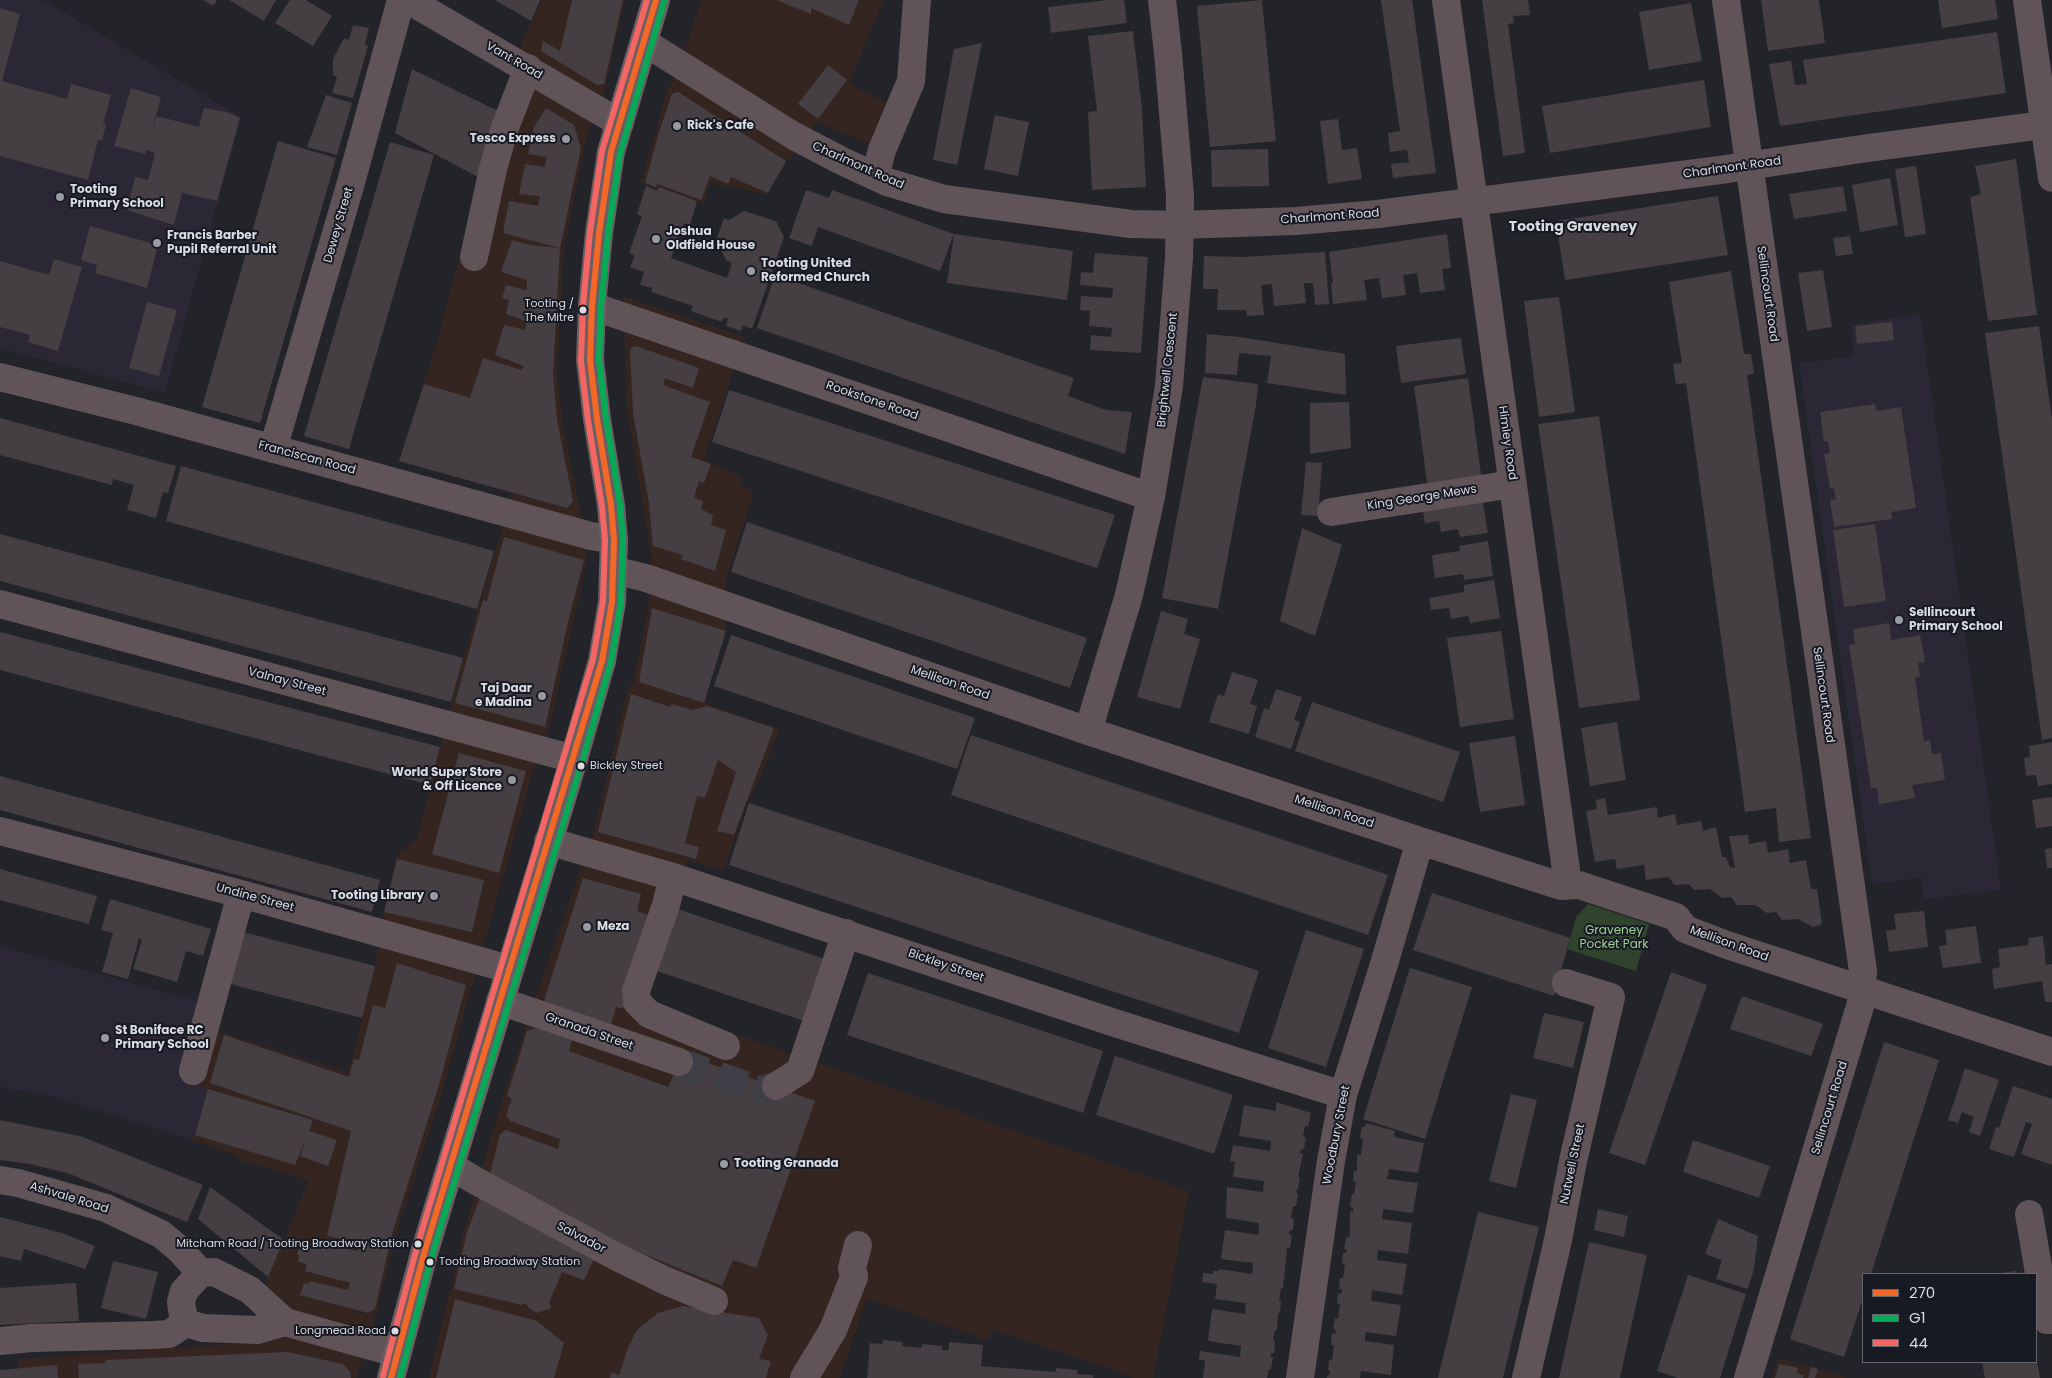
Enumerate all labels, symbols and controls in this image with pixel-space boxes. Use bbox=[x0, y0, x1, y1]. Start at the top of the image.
street label: Vant Road bbox=[483, 39, 545, 83]
place label: Rick's Cafe bbox=[687, 119, 754, 133]
marker: Rick's Cafe bbox=[671, 120, 683, 132]
place label: Tesco Express bbox=[470, 132, 556, 146]
marker: Tesco Express bbox=[560, 133, 572, 145]
street label: Charlmont Road bbox=[810, 139, 906, 193]
street label: Charlmont Road bbox=[1682, 154, 1782, 182]
place label: Tooting Primary School bbox=[70, 183, 164, 211]
street label: Dewey Street bbox=[321, 185, 357, 265]
marker: Tooting Primary School bbox=[54, 191, 66, 203]
street label: Charlmont Road bbox=[1280, 206, 1380, 228]
district label: Tooting Graveney bbox=[1509, 219, 1637, 235]
place label: Joshua Oldfield House bbox=[666, 225, 755, 253]
place label: Francis Barber Pupil Referral Unit bbox=[167, 229, 277, 257]
marker: Joshua Oldfield House bbox=[650, 233, 662, 245]
marker: Francis Barber Pupil Referral Unit bbox=[151, 237, 163, 249]
street label: Sellincourt Road bbox=[1753, 245, 1781, 343]
place label: Tooting United Reformed Church bbox=[761, 257, 870, 285]
marker: Tooting United Reformed Church bbox=[745, 265, 757, 277]
place label: Tooting / The Mitre bbox=[524, 297, 574, 323]
marker: Tooting / The Mitre bbox=[578, 305, 588, 315]
street label: Brightwell Crescent bbox=[1155, 312, 1181, 428]
street label: Rookstone Road bbox=[824, 378, 920, 424]
street label: Himley Road bbox=[1495, 405, 1519, 481]
street label: Franciscan Road bbox=[257, 438, 357, 478]
street label: King George Mews bbox=[1366, 482, 1478, 514]
place label: Sellincourt Primary School bbox=[1909, 606, 2003, 634]
marker: Sellincourt Primary School bbox=[1893, 614, 1905, 626]
street label: Sellincourt Road bbox=[1809, 646, 1837, 744]
street label: Mellison Road bbox=[909, 663, 991, 703]
street label: Valnay Street bbox=[246, 665, 328, 699]
place label: Taj Daar e Madina bbox=[475, 682, 532, 710]
marker: Taj Daar e Madina bbox=[536, 690, 548, 702]
place label: Bickley Street bbox=[590, 759, 663, 773]
marker: Bickley Street bbox=[576, 761, 586, 771]
place label: World Super Store & Off Licence bbox=[391, 766, 502, 794]
marker: World Super Store & Off Licence bbox=[506, 774, 518, 786]
street label: Mellison Road bbox=[1292, 792, 1376, 832]
street label: Undine Street bbox=[214, 881, 296, 915]
place label: Tooting Library bbox=[331, 889, 424, 903]
marker: Tooting Library bbox=[428, 890, 440, 902]
place label: Meza bbox=[597, 920, 630, 934]
marker: Meza bbox=[581, 921, 593, 933]
street label: Mellison Road bbox=[1688, 923, 1770, 965]
park label: Graveney Pocket Park bbox=[1580, 924, 1648, 952]
street label: Bickley Street bbox=[906, 946, 986, 986]
street label: Granada Street bbox=[543, 1010, 635, 1054]
place label: St Boniface RC Primary School bbox=[115, 1024, 209, 1052]
marker: St Boniface RC Primary School bbox=[99, 1032, 111, 1044]
street label: Sellincourt Road bbox=[1809, 1060, 1851, 1156]
street label: Woodbury Street bbox=[1320, 1084, 1354, 1186]
street label: Nutwell Street bbox=[1557, 1122, 1589, 1206]
place label: Tooting Granada bbox=[734, 1157, 839, 1171]
marker: Tooting Granada bbox=[718, 1158, 730, 1170]
street label: Ashvale Road bbox=[28, 1179, 110, 1217]
street label: Salvador bbox=[554, 1219, 608, 1257]
place label: Mitcham Road / Tooting Broadway Station bbox=[177, 1237, 409, 1251]
marker: Mitcham Road / Tooting Broadway Station bbox=[413, 1239, 423, 1249]
place label: Tooting Broadway Station bbox=[439, 1255, 580, 1269]
marker: Tooting Broadway Station bbox=[425, 1257, 435, 1267]
legend bbox=[1862, 1273, 2037, 1363]
text: 270 bbox=[1909, 1282, 1935, 1303]
text: G1 bbox=[1909, 1307, 1925, 1328]
place label: Longmead Road bbox=[295, 1324, 386, 1338]
marker: Longmead Road bbox=[390, 1326, 400, 1336]
text: 44 bbox=[1909, 1332, 1928, 1353]

